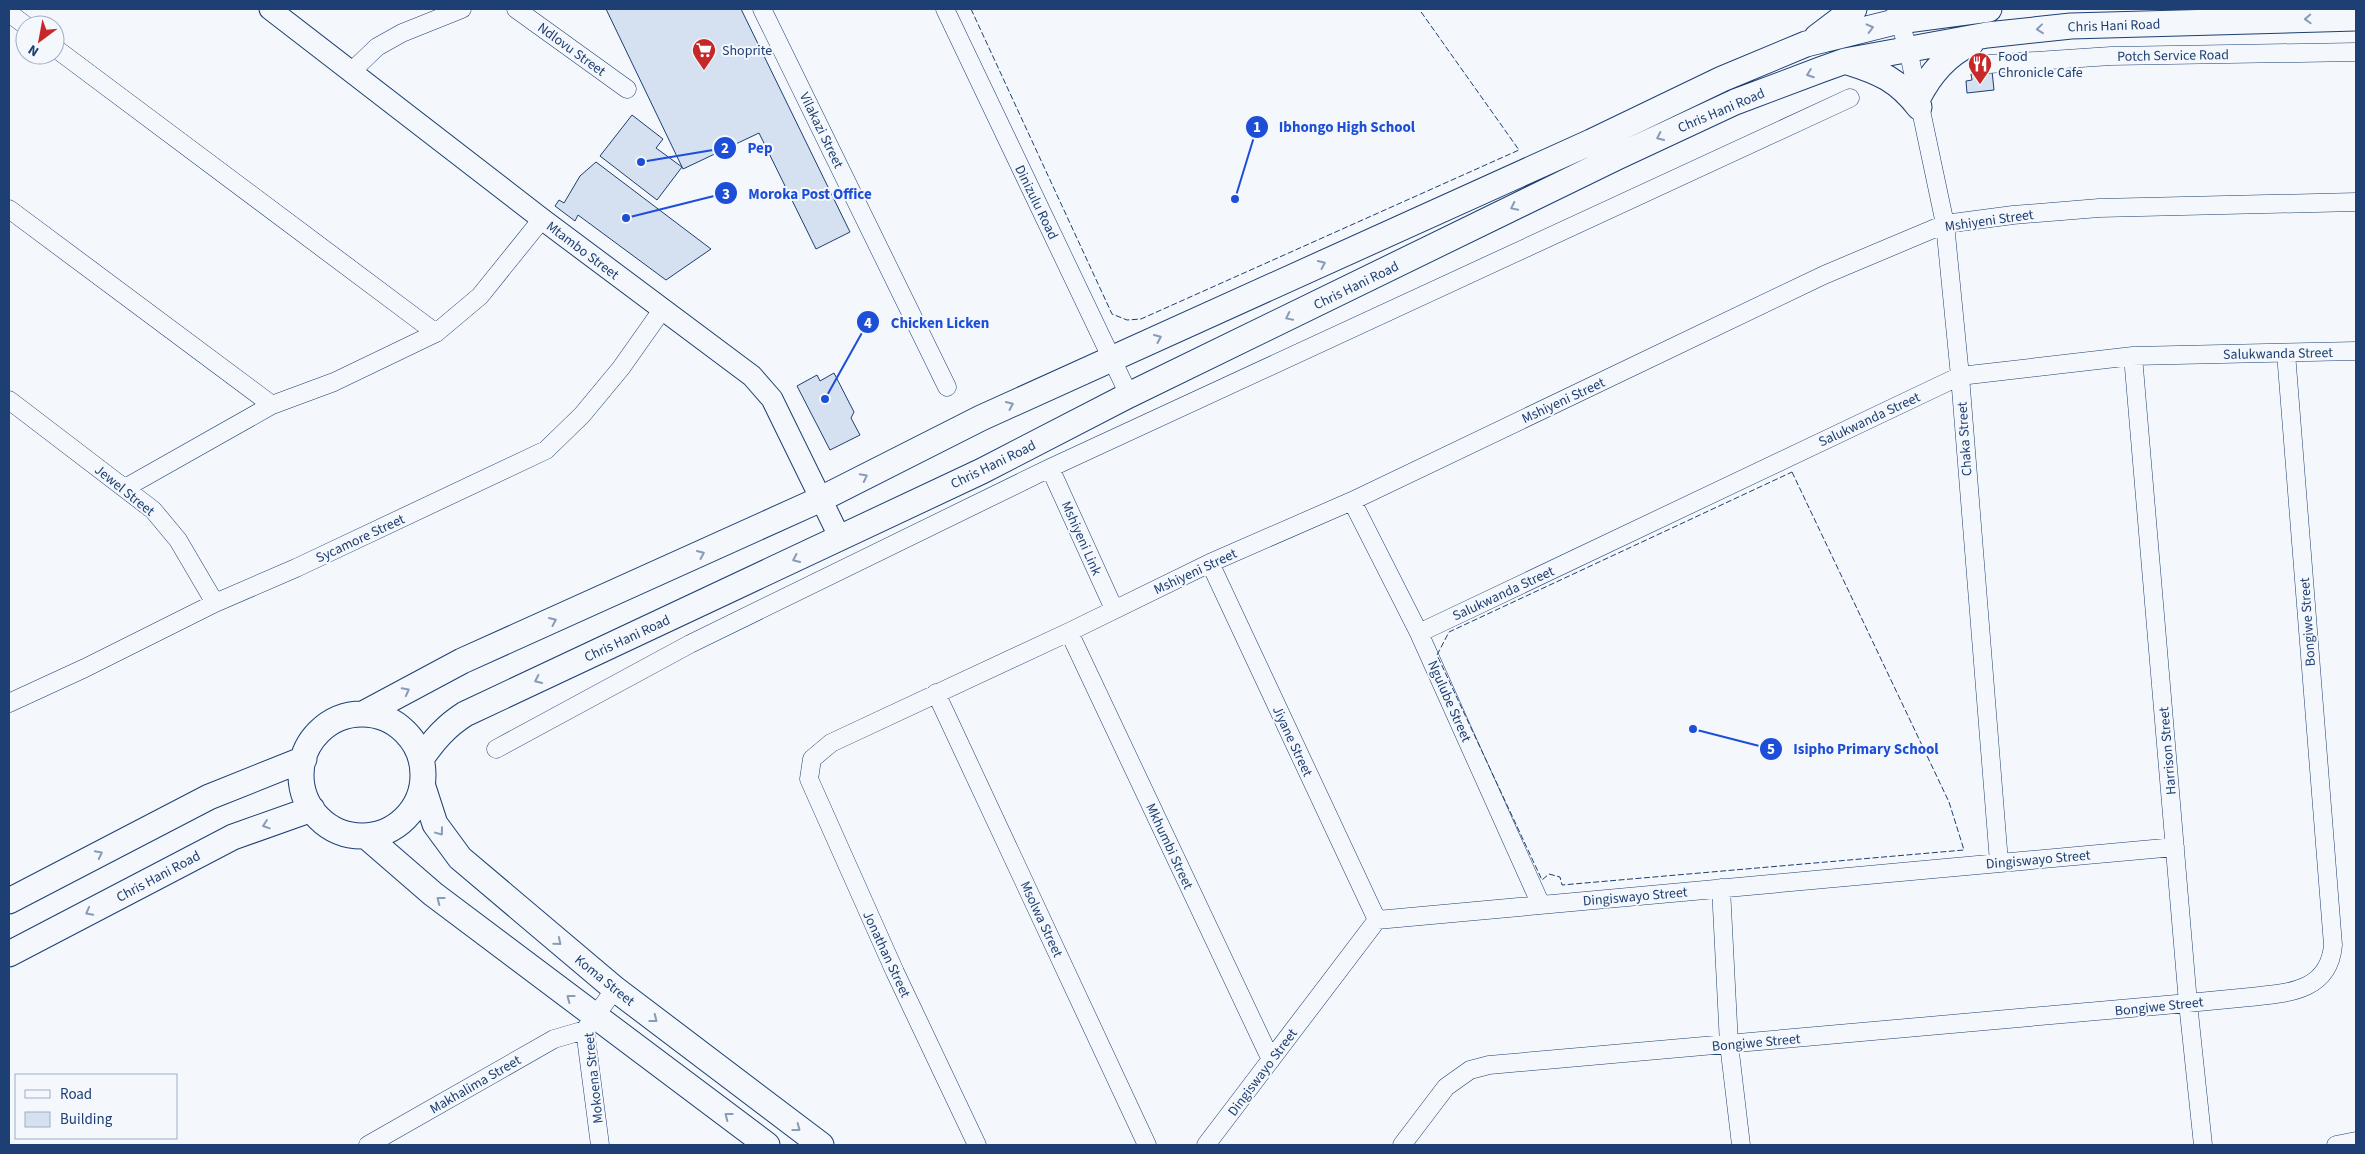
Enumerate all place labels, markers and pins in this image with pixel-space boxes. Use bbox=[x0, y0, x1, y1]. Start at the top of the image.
supermarket icon: Shoprite bbox=[691, 37, 717, 71]
place label: Shoprite bbox=[722, 41, 772, 61]
place label: Food Chronicle Cafe bbox=[1998, 47, 2083, 83]
restaurant icon: Food Chronicle Cafe bbox=[1967, 51, 1993, 85]
callout: Ibhongo High School bbox=[1244, 112, 1426, 142]
callout: Pep bbox=[713, 133, 783, 163]
callout: Moroka Post Office bbox=[714, 178, 882, 208]
callout: Chicken Licken bbox=[856, 307, 1000, 337]
callout: Isipho Primary School bbox=[1758, 734, 1949, 764]

